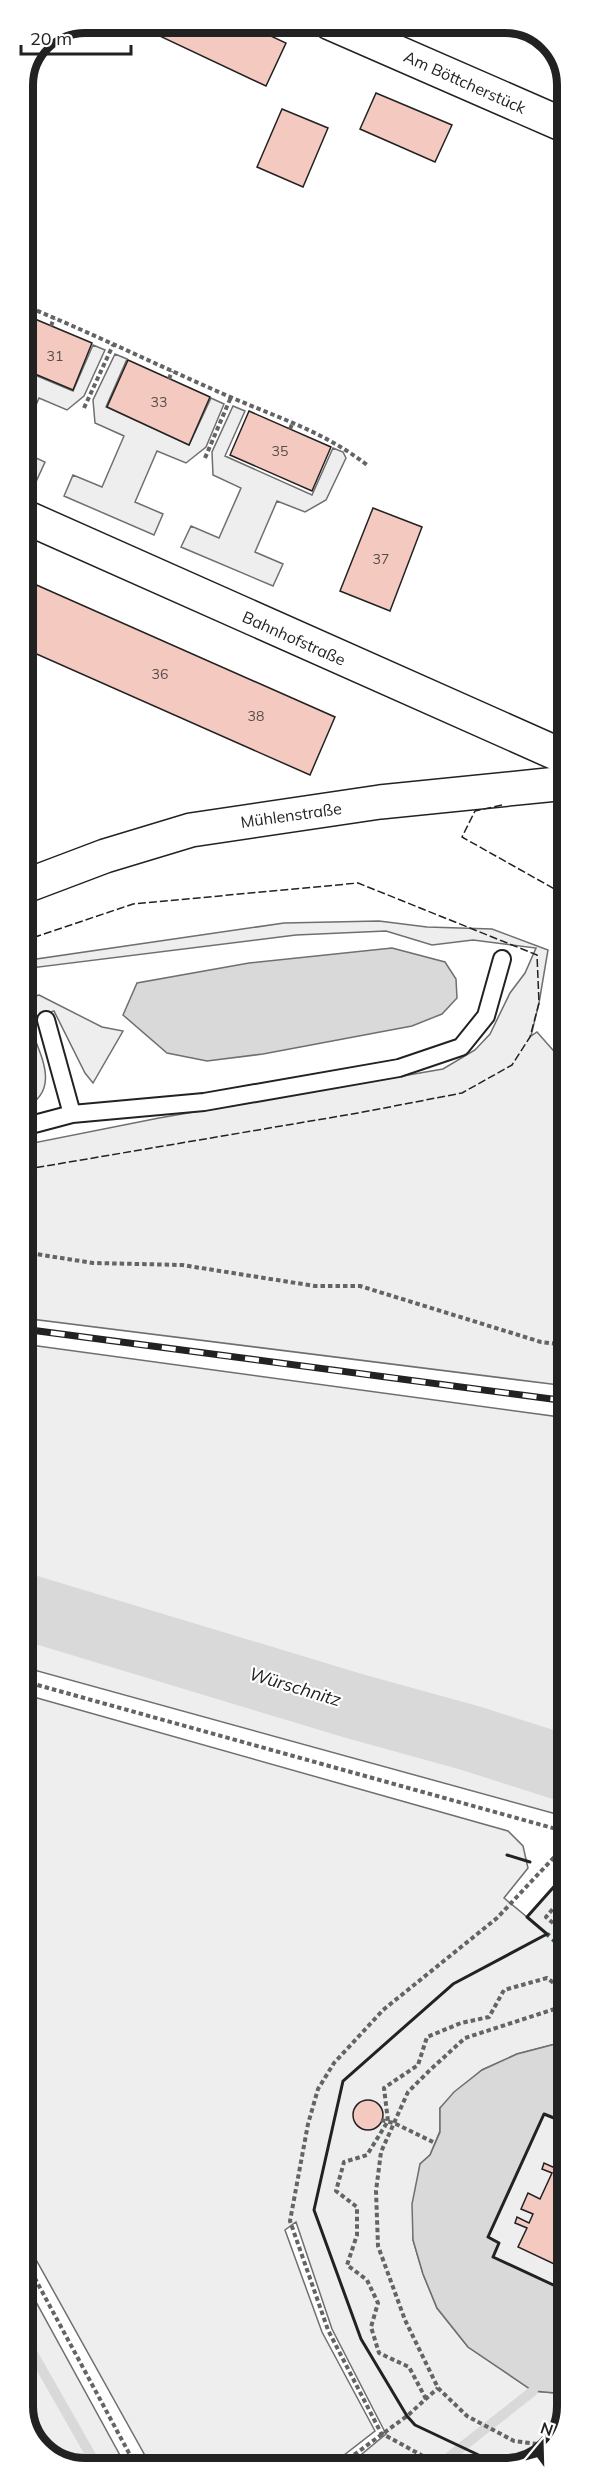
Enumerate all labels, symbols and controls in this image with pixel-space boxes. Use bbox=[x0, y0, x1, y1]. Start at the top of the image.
scale bar bbox=[21, 18, 130, 56]
text: 20 m bbox=[30, 27, 72, 50]
street label: Am Böttcherstück bbox=[401, 46, 530, 118]
house number: 31 bbox=[47, 347, 63, 365]
house number: 33 bbox=[151, 393, 167, 411]
house number: 35 bbox=[272, 442, 288, 460]
house number: 37 bbox=[373, 550, 389, 568]
street label: Bahnhofstraße bbox=[239, 606, 349, 670]
house number: 36 bbox=[152, 665, 168, 683]
house number: 38 bbox=[248, 707, 264, 725]
street label: Mühlenstraße bbox=[239, 798, 343, 832]
water label: Würschnitz bbox=[246, 1662, 344, 1712]
north arrow bbox=[512, 2413, 572, 2473]
text: N bbox=[538, 2417, 556, 2440]

